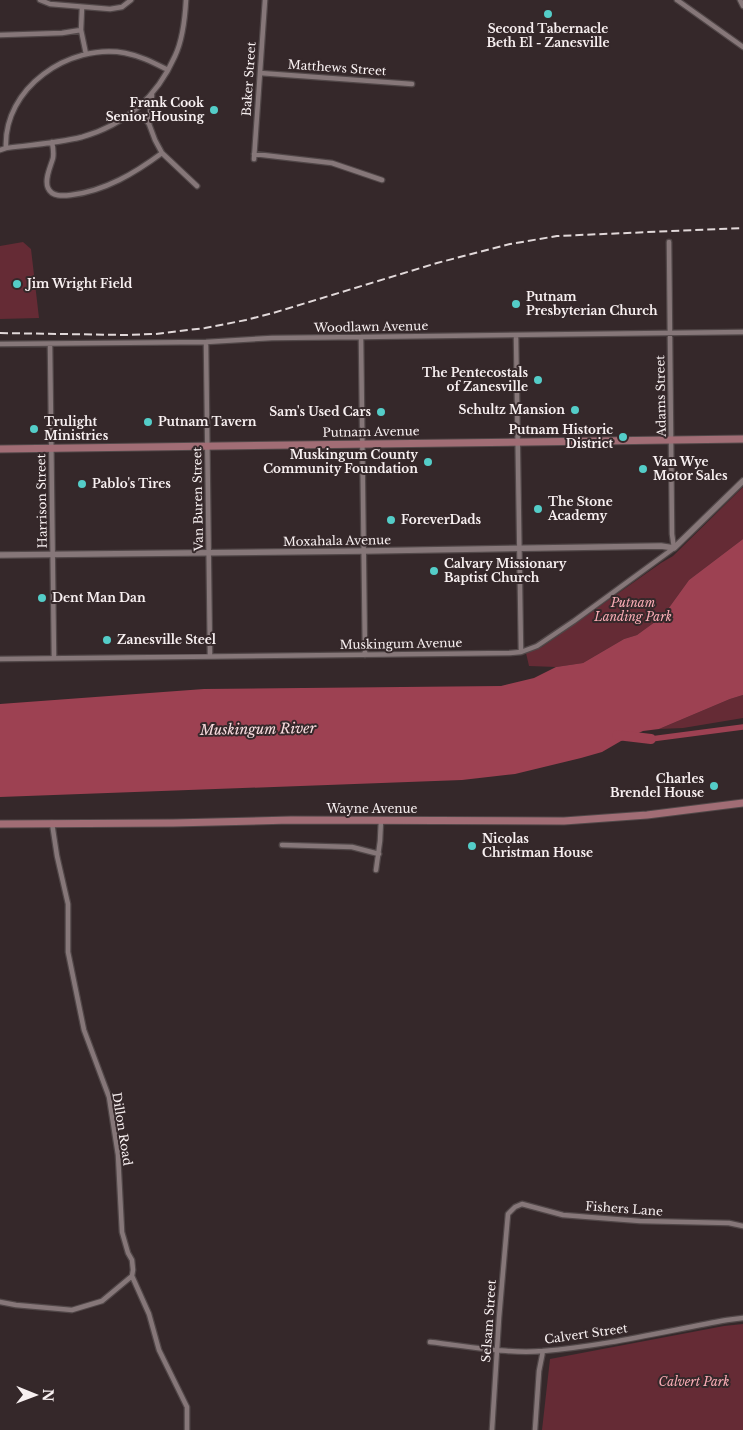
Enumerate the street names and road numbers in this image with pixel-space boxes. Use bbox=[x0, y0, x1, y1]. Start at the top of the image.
street label: Baker Street bbox=[238, 41, 259, 117]
street label: Matthews Street bbox=[287, 57, 387, 78]
street label: Woodlawn Avenue bbox=[313, 318, 428, 335]
street label: Adams Street bbox=[652, 355, 669, 438]
street label: Putnam Avenue bbox=[322, 423, 420, 440]
street label: Van Buren Street bbox=[189, 446, 206, 552]
street label: Harrison Street bbox=[33, 453, 50, 548]
street label: Moxahala Avenue bbox=[283, 532, 391, 549]
street label: Muskingum Avenue bbox=[339, 635, 463, 652]
street label: Wayne Avenue bbox=[326, 801, 418, 816]
street label: Dillon Road bbox=[109, 1091, 136, 1167]
street label: Fishers Lane bbox=[585, 1198, 664, 1219]
street label: Selsam Street bbox=[478, 1279, 499, 1363]
street label: Calvert Street bbox=[543, 1320, 629, 1347]

